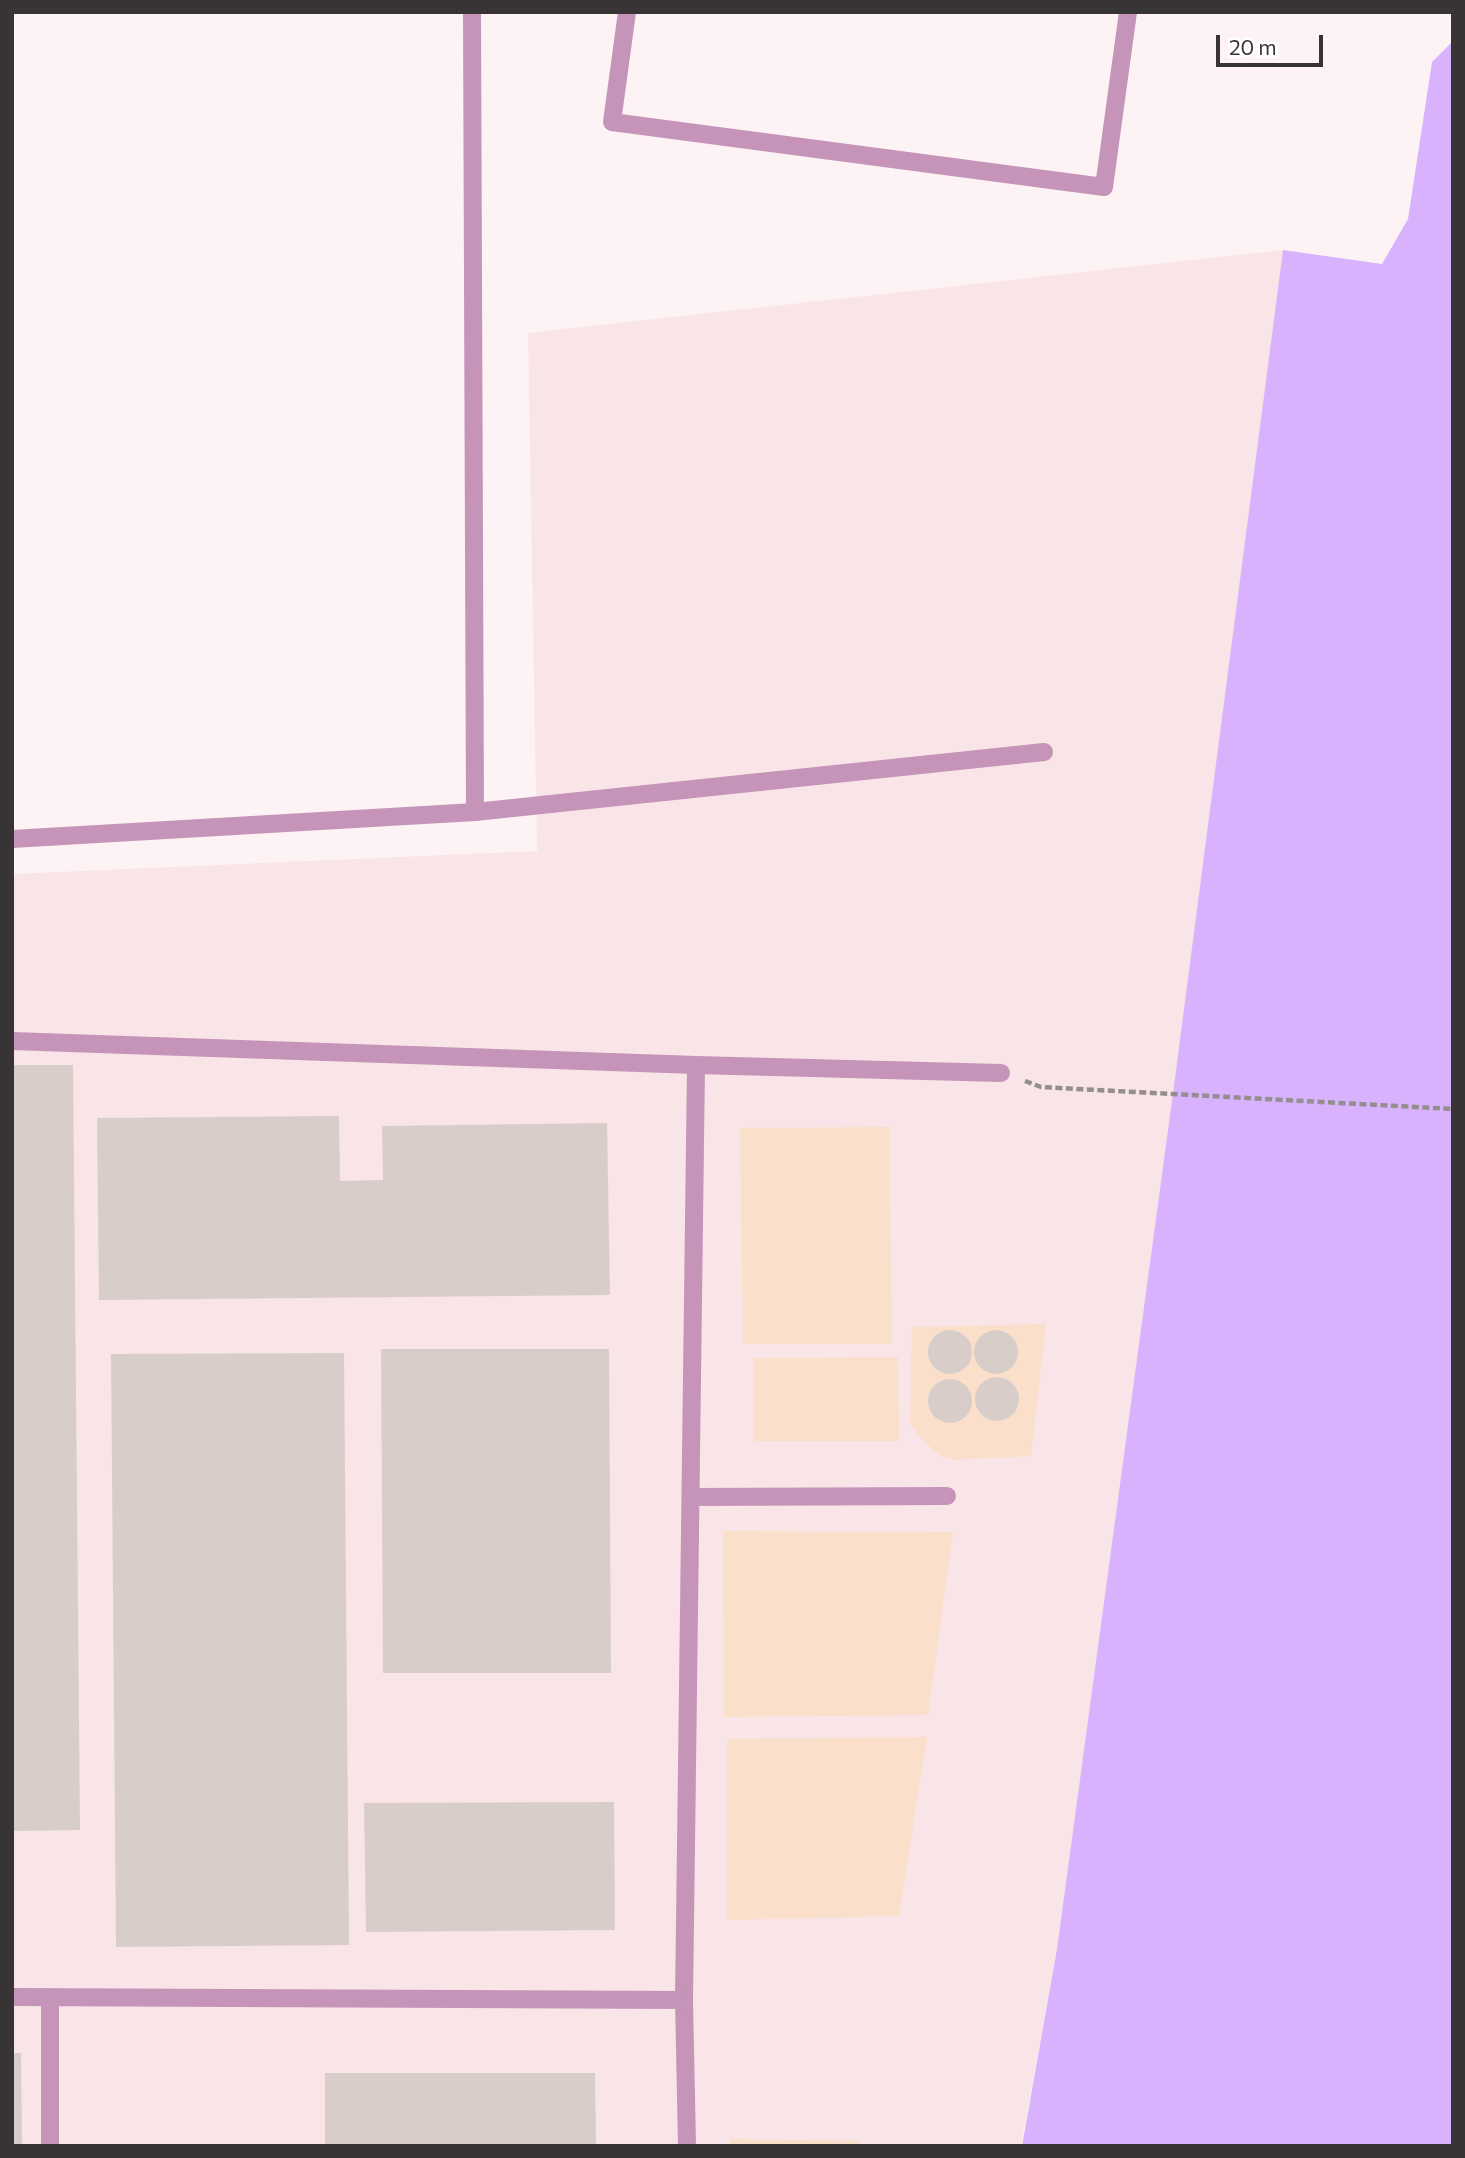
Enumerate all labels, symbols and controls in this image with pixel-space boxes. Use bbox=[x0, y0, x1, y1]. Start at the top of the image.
scale bar bbox=[1220, 21, 1327, 65]
text: 20 m bbox=[1229, 34, 1277, 59]

